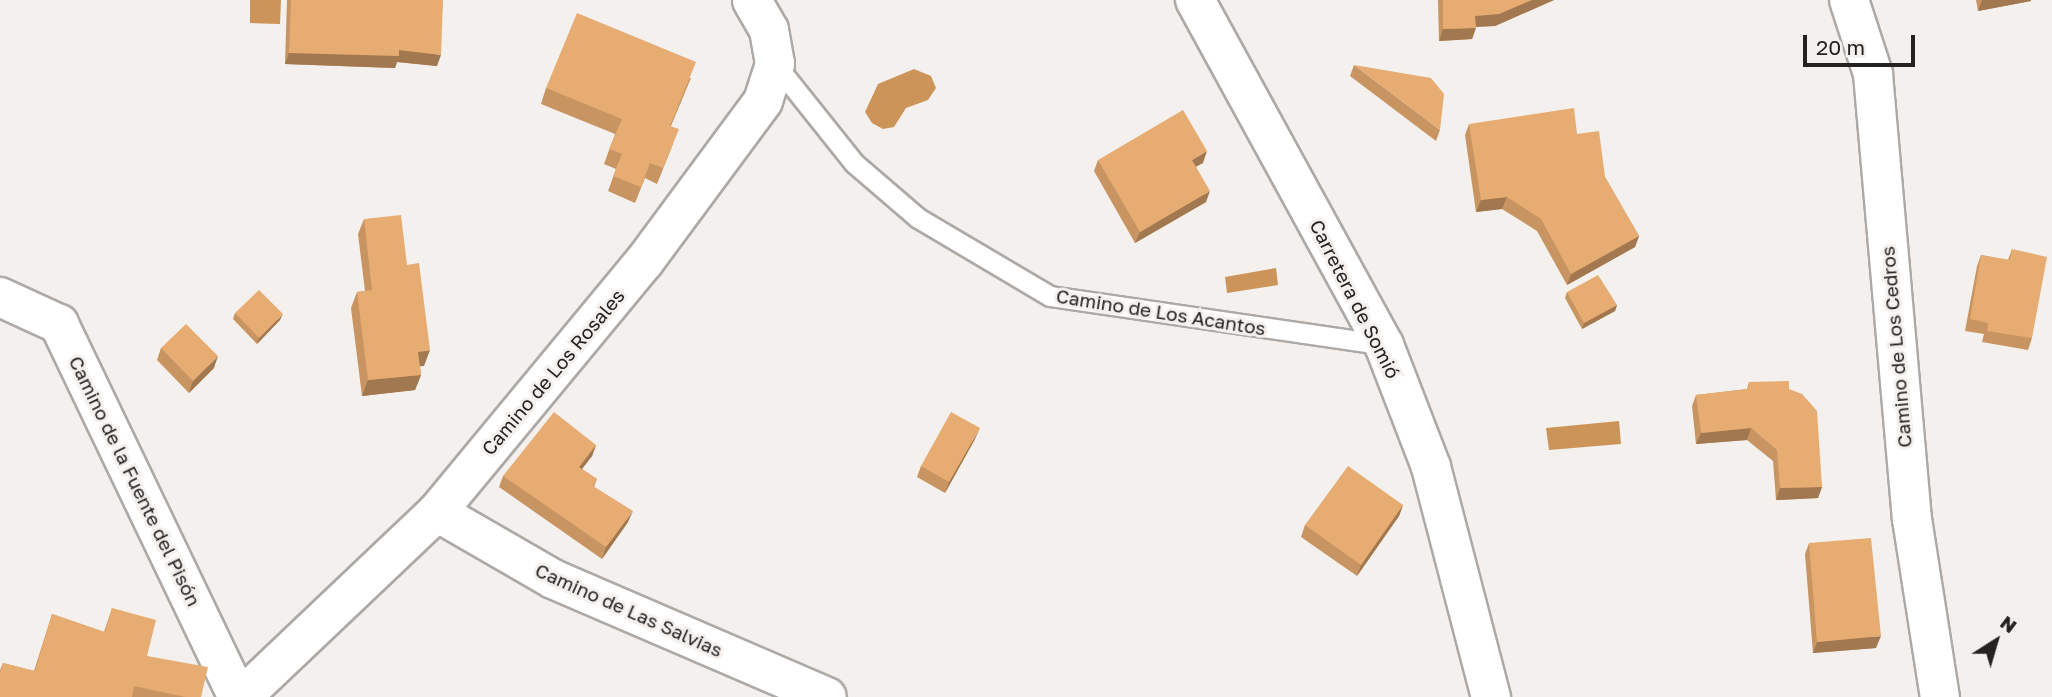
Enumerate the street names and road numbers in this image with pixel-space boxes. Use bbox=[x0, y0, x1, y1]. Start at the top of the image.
street label: Carretera de Somió bbox=[1305, 216, 1405, 382]
street label: Camino de Los Cedros bbox=[1876, 245, 1916, 449]
street label: Camino de Los Rosales bbox=[477, 284, 629, 460]
street label: Camino de Los Acantos bbox=[1055, 284, 1267, 340]
street label: Camino de la Fuente del Pisón bbox=[64, 352, 206, 610]
street label: Camino de Las Salvias bbox=[532, 558, 726, 662]

